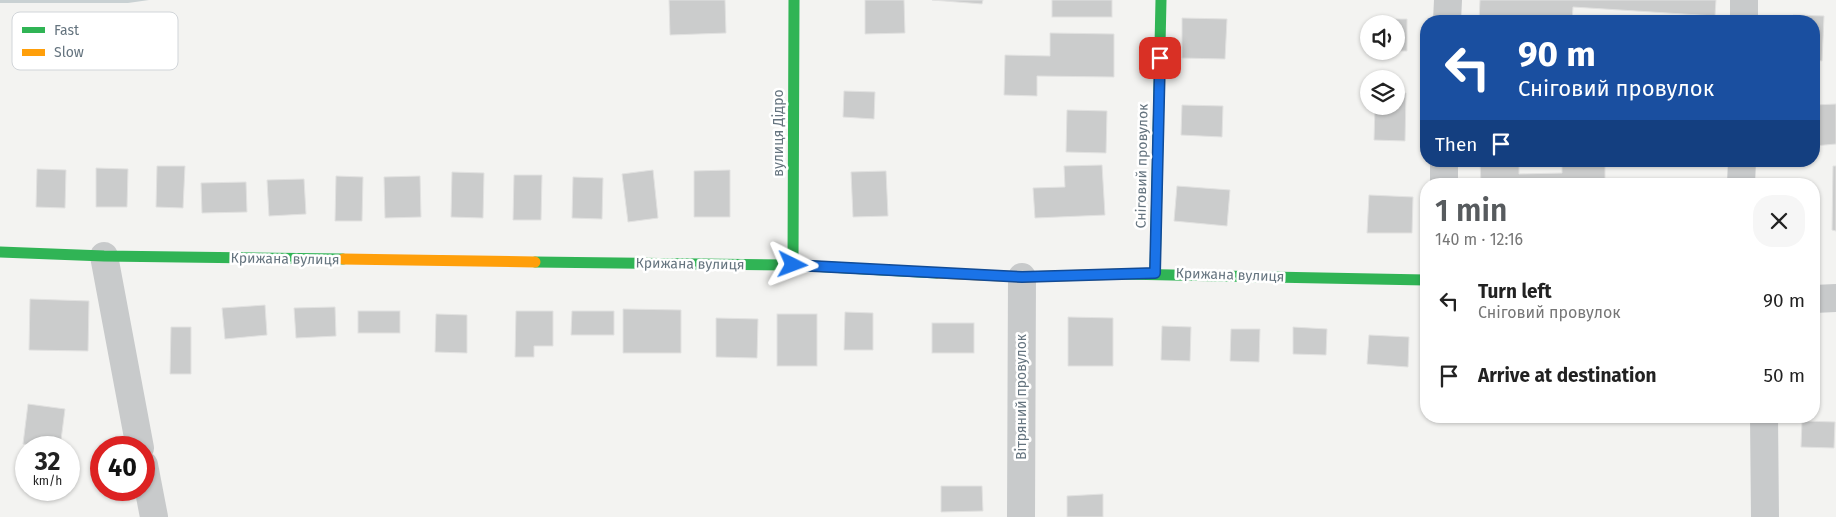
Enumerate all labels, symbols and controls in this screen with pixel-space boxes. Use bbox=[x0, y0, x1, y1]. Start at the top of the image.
legend bbox=[12, 12, 178, 70]
map controls bbox=[1360, 15, 1405, 115]
button: sound bbox=[1360, 15, 1405, 60]
text: Fast bbox=[54, 22, 80, 39]
text: 90 m bbox=[1518, 33, 1596, 75]
icon: left bbox=[1435, 35, 1500, 100]
pin bbox=[1139, 37, 1181, 79]
text: Slow bbox=[54, 44, 84, 61]
icon: arrive bbox=[1146, 44, 1174, 72]
button: layers bbox=[1360, 70, 1405, 115]
text: Сніговий провулок bbox=[1518, 75, 1714, 102]
street label: вулиця Дідро bbox=[770, 89, 787, 177]
street label: Сніговий провулок bbox=[1132, 103, 1152, 229]
icon: arrive bbox=[1487, 130, 1515, 158]
text: Then bbox=[1435, 133, 1477, 156]
text: 1 min bbox=[1435, 193, 1507, 229]
button: close bbox=[1753, 195, 1805, 247]
text: 140 m · 12:16 bbox=[1435, 230, 1523, 249]
position arrow bbox=[766, 238, 818, 290]
street label: Крижана вулиця bbox=[230, 250, 340, 268]
street label: Крижана вулиця bbox=[635, 255, 745, 273]
street label: Крижана вулиця bbox=[1175, 265, 1285, 285]
text: Turn left bbox=[1478, 280, 1552, 303]
icon: left bbox=[1435, 287, 1463, 315]
text: 90 m bbox=[1763, 289, 1805, 312]
text: Сніговий провулок bbox=[1478, 303, 1621, 322]
street label: Вітряний провулок bbox=[1013, 333, 1030, 460]
icon: arrive bbox=[1435, 362, 1463, 390]
text: Arrive at destination bbox=[1478, 364, 1657, 387]
text: 50 m bbox=[1764, 364, 1805, 387]
speed limit sign: 40 bbox=[90, 436, 155, 501]
text: 32 bbox=[35, 447, 60, 477]
text: km/h bbox=[33, 474, 62, 488]

